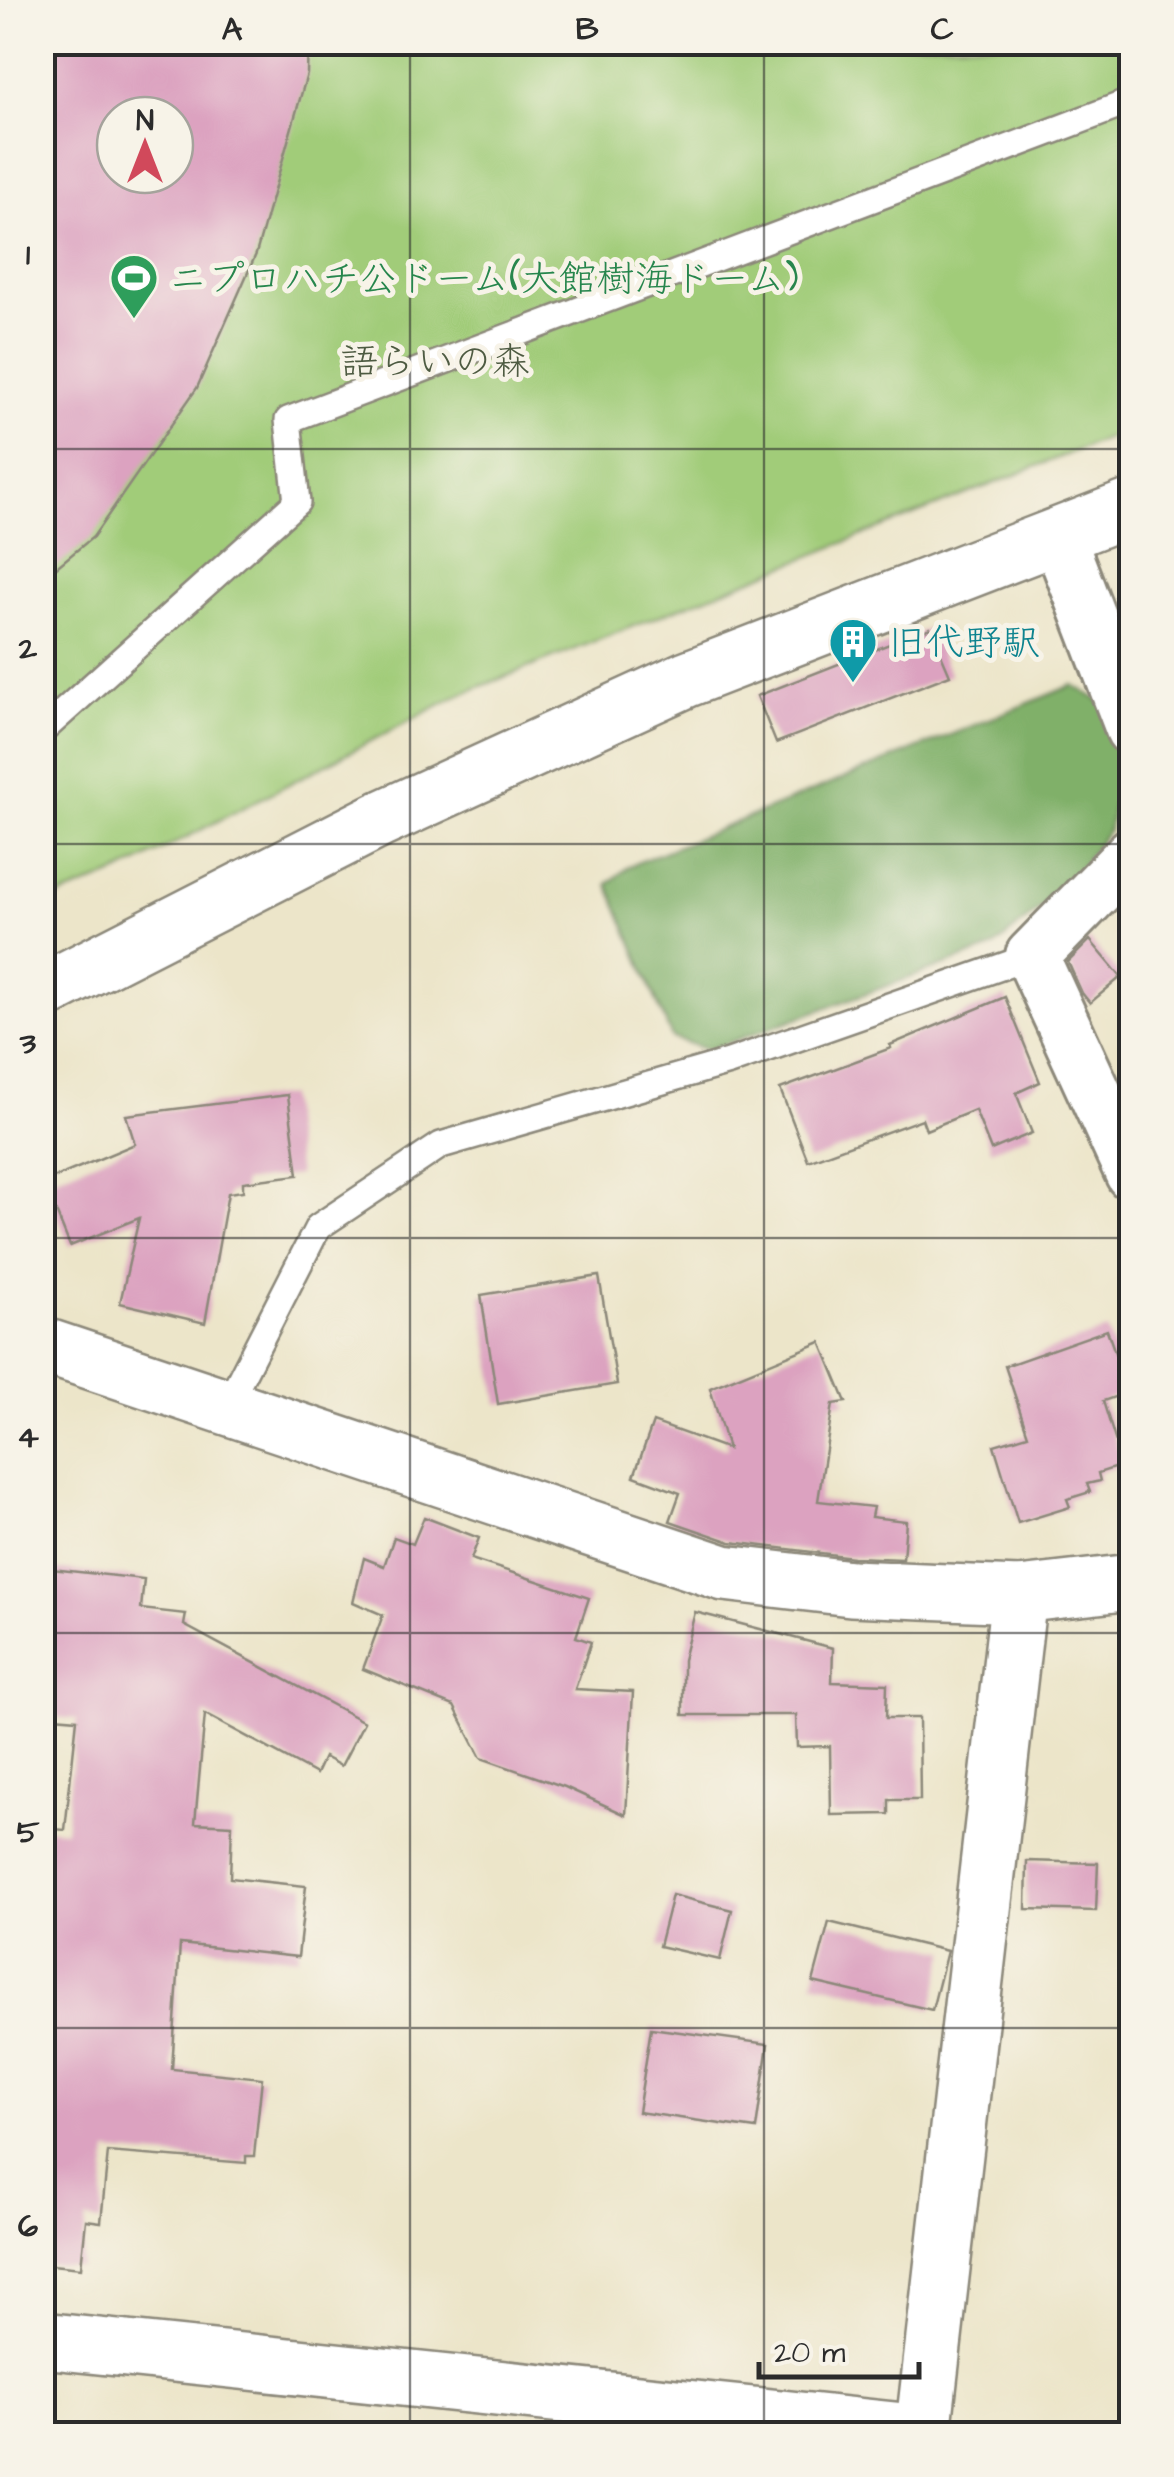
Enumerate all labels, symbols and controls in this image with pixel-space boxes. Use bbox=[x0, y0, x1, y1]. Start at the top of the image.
text: A bbox=[222, 7, 243, 52]
text: B bbox=[576, 7, 599, 52]
text: C bbox=[931, 7, 954, 52]
north arrow bbox=[95, 95, 195, 195]
text: N bbox=[136, 102, 154, 141]
text: 1 bbox=[26, 232, 30, 277]
sports icon: ニプロハチ公ドーム(大館樹海ドーム) bbox=[108, 252, 160, 320]
place label: ニプロハチ公ドーム(大館樹海ドーム) bbox=[169, 254, 799, 306]
park label: 語らいの森 bbox=[340, 337, 530, 389]
building icon: 旧代野駅 bbox=[827, 616, 879, 684]
place label: 旧代野駅 bbox=[888, 618, 1040, 670]
text: 2 bbox=[18, 626, 38, 671]
text: 3 bbox=[19, 1021, 37, 1066]
text: 4 bbox=[17, 1415, 39, 1460]
text: 5 bbox=[17, 1810, 40, 1855]
text: 6 bbox=[18, 2204, 38, 2249]
scale bar bbox=[759, 2317, 919, 2379]
text: 20 m bbox=[774, 2332, 846, 2374]

